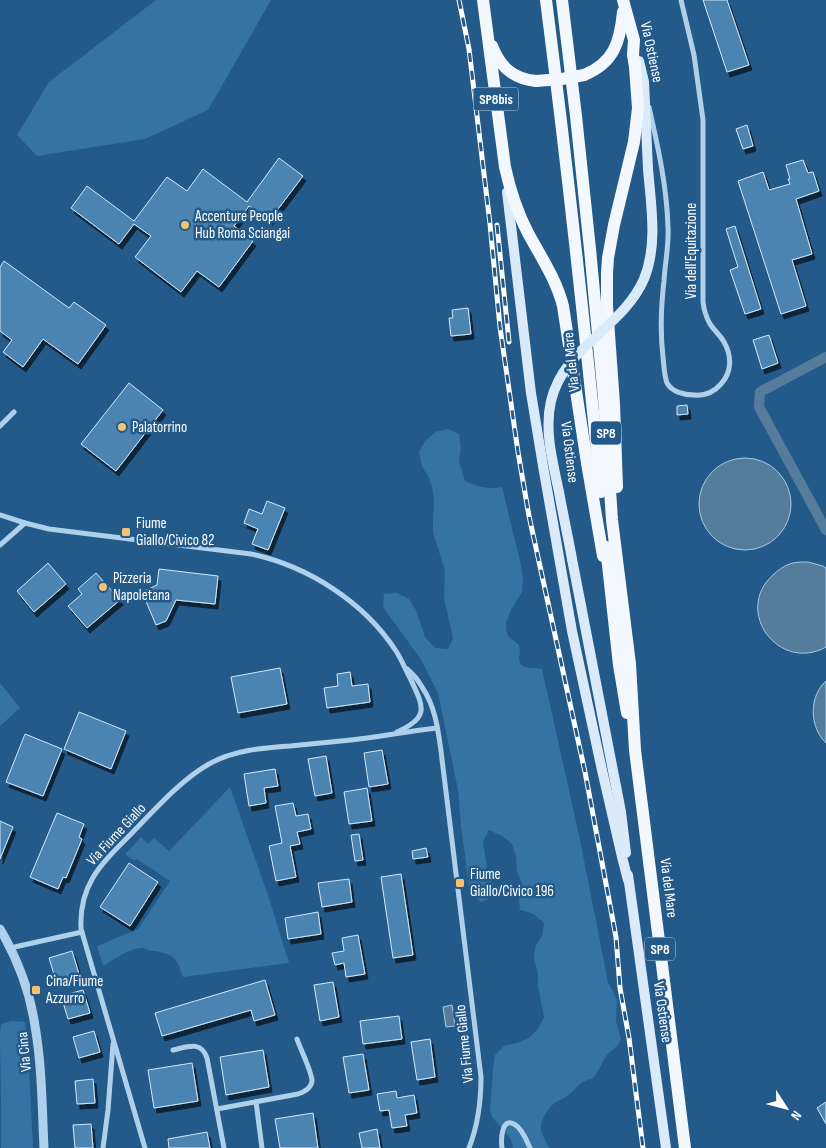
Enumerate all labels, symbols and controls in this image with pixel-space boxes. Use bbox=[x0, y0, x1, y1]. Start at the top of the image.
street label: Via Ostiense bbox=[636, 20, 667, 84]
road number: SP8bis bbox=[474, 88, 518, 110]
street label: Via dell'Equitazione bbox=[682, 203, 701, 299]
place label: Accenture People Hub Roma Sciangai bbox=[194, 207, 290, 243]
marker: Accenture People Hub Roma Sciangai bbox=[179, 219, 191, 231]
street label: Via del Mare bbox=[559, 331, 584, 393]
place label: Palatorrino bbox=[132, 418, 187, 437]
street label: Via Ostiense bbox=[556, 420, 583, 484]
marker: Palatorrino bbox=[116, 421, 128, 433]
road number: SP8 bbox=[591, 422, 621, 444]
place label: Fiume Giallo/Civico 82 bbox=[136, 514, 214, 550]
marker: Fiume Giallo/Civico 82 bbox=[120, 526, 132, 538]
place label: Pizzeria Napoletana bbox=[113, 569, 170, 605]
marker: Pizzeria Napoletana bbox=[97, 581, 109, 593]
street label: Via Fiume Giallo bbox=[83, 799, 150, 870]
street label: Via del Mare bbox=[655, 857, 682, 919]
place label: Fiume Giallo/Civico 196 bbox=[470, 865, 554, 901]
marker: Fiume Giallo/Civico 196 bbox=[454, 877, 466, 889]
road number: SP8 bbox=[645, 938, 675, 961]
place label: Cina/Fiume Azzurro bbox=[45, 972, 103, 1008]
street label: Via Ostiense bbox=[649, 980, 676, 1044]
marker: Cina/Fiume Azzurro bbox=[30, 984, 42, 996]
street label: Via Fiume Giallo bbox=[451, 1004, 478, 1084]
street label: Via Cina bbox=[13, 1031, 36, 1073]
north arrow bbox=[761, 1083, 811, 1133]
text: N bbox=[787, 1107, 805, 1123]

